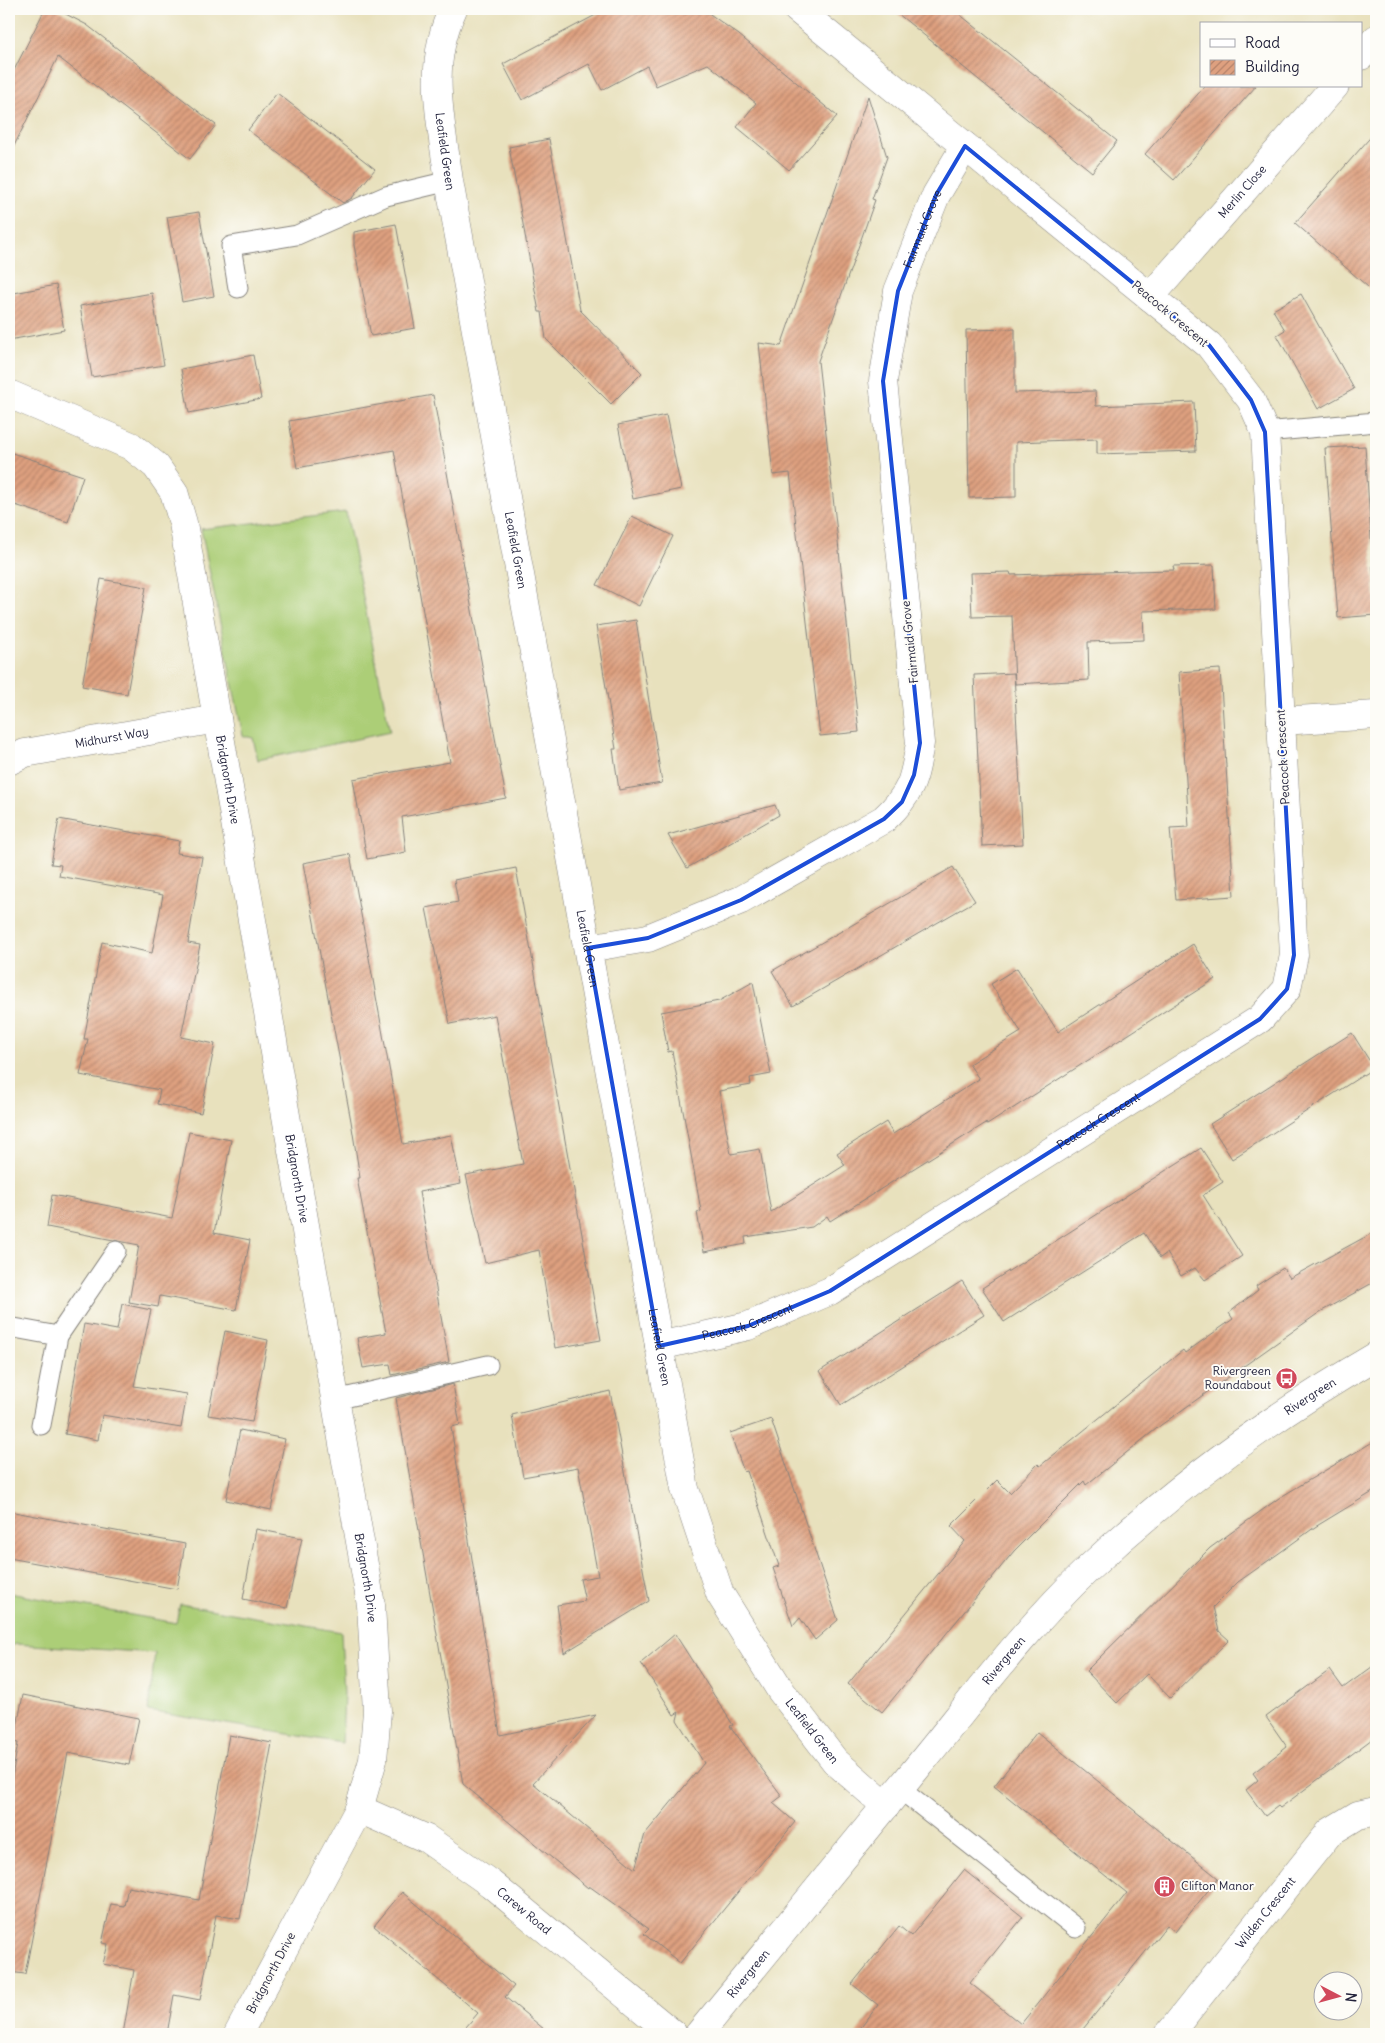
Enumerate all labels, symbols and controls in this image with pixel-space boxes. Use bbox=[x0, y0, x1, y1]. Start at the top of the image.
legend bbox=[1200, 22, 1362, 88]
text: Road bbox=[1245, 33, 1280, 52]
text: Building bbox=[1245, 57, 1300, 76]
street label: Leafield Green bbox=[432, 112, 459, 191]
street label: Merlin Close bbox=[1215, 162, 1269, 221]
street label: Fairmaid Grove bbox=[900, 187, 945, 270]
street label: Peacock Crescent bbox=[1129, 277, 1212, 350]
street label: Leafield Green bbox=[502, 510, 530, 590]
street label: Fairmaid Grove bbox=[898, 600, 921, 684]
street label: Peacock Crescent bbox=[1273, 709, 1292, 805]
street label: Midhurst Way bbox=[74, 723, 150, 751]
street label: Bridgnorth Drive bbox=[213, 734, 243, 825]
street label: Leafield Green bbox=[574, 909, 602, 988]
street label: Peacock Crescent bbox=[1054, 1089, 1143, 1153]
street label: Bridgnorth Drive bbox=[282, 1133, 313, 1224]
street label: Peacock Crescent bbox=[700, 1300, 795, 1343]
street label: Leafield Green bbox=[646, 1307, 674, 1387]
place label: Rivergreen Roundabout bbox=[1204, 1363, 1271, 1392]
bus stop icon: Rivergreen Roundabout bbox=[1275, 1366, 1299, 1390]
street label: Rivergreen bbox=[1281, 1374, 1338, 1418]
street label: Bridgnorth Drive bbox=[352, 1532, 380, 1623]
street label: Rivergreen bbox=[979, 1633, 1028, 1688]
street label: Leafield Green bbox=[782, 1695, 842, 1766]
building icon: Clifton Manor bbox=[1153, 1874, 1177, 1898]
street label: Wilden Crescent bbox=[1232, 1874, 1298, 1951]
place label: Clifton Manor bbox=[1181, 1878, 1254, 1893]
street label: Carew Road bbox=[494, 1884, 554, 1937]
street label: Bridgnorth Drive bbox=[243, 1930, 298, 2016]
street label: Rivergreen bbox=[724, 1946, 773, 2001]
north arrow bbox=[1312, 1970, 1362, 2020]
text: N bbox=[1341, 1992, 1360, 2003]

